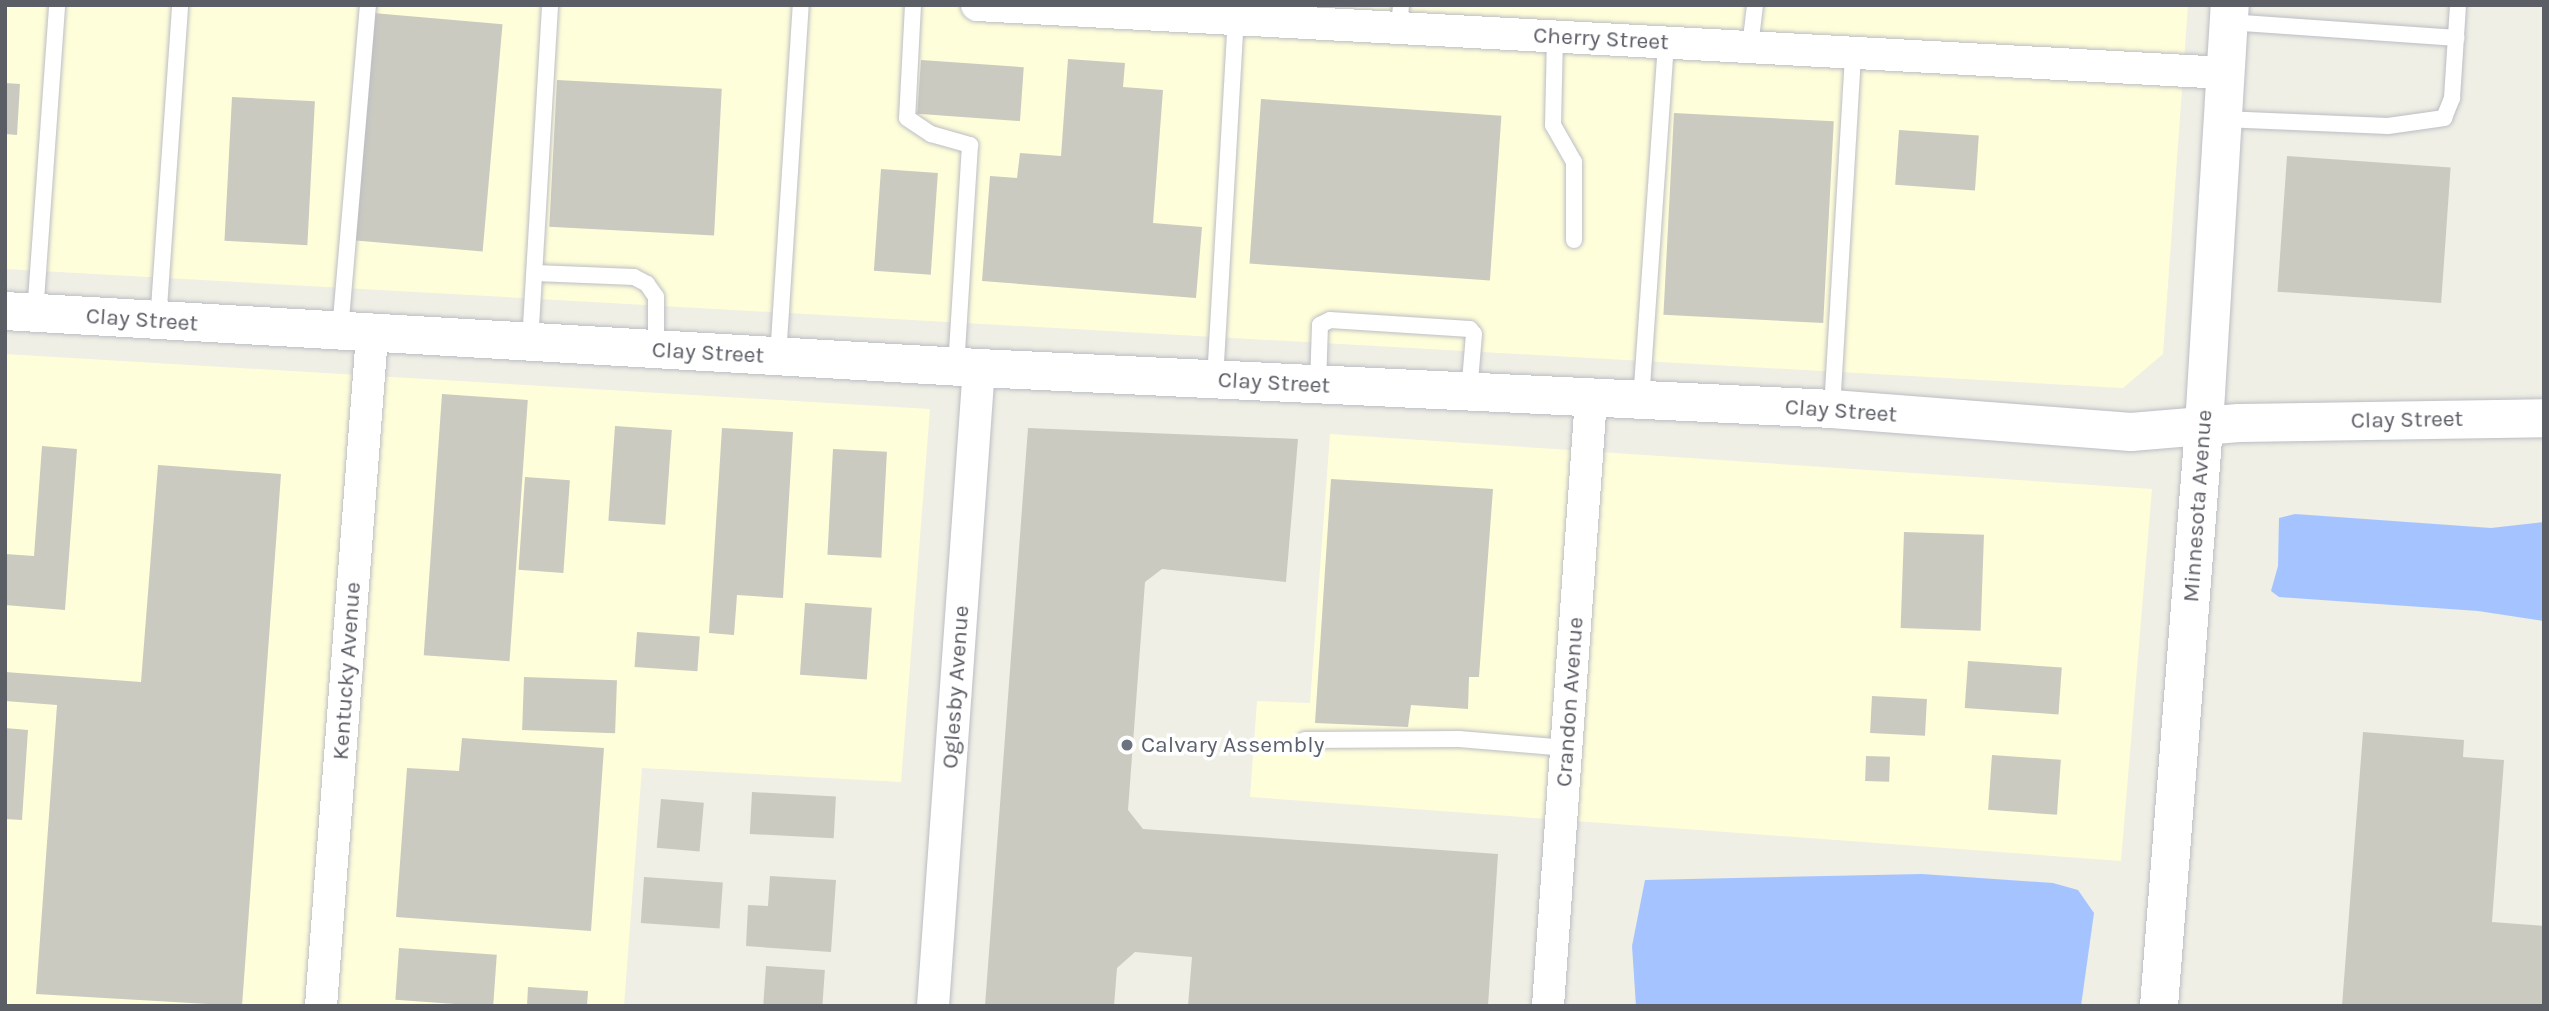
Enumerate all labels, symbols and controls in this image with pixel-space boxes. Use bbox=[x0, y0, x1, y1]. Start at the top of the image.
street label: Cherry Street bbox=[1533, 22, 1669, 56]
street label: Clay Street bbox=[85, 302, 199, 338]
street label: Clay Street bbox=[651, 336, 765, 370]
street label: Clay Street bbox=[1217, 366, 1331, 400]
street label: Clay Street bbox=[1784, 393, 1898, 429]
street label: Clay Street bbox=[2351, 405, 2463, 435]
street label: Minnesota Avenue bbox=[2178, 409, 2218, 603]
street label: Kentucky Avenue bbox=[327, 581, 367, 761]
street label: Oglesby Avenue bbox=[937, 604, 975, 770]
street label: Crandon Avenue bbox=[1550, 616, 1590, 788]
place label: Calvary Assembly bbox=[1141, 731, 1324, 759]
marker: Calvary Assembly bbox=[1119, 737, 1135, 753]

